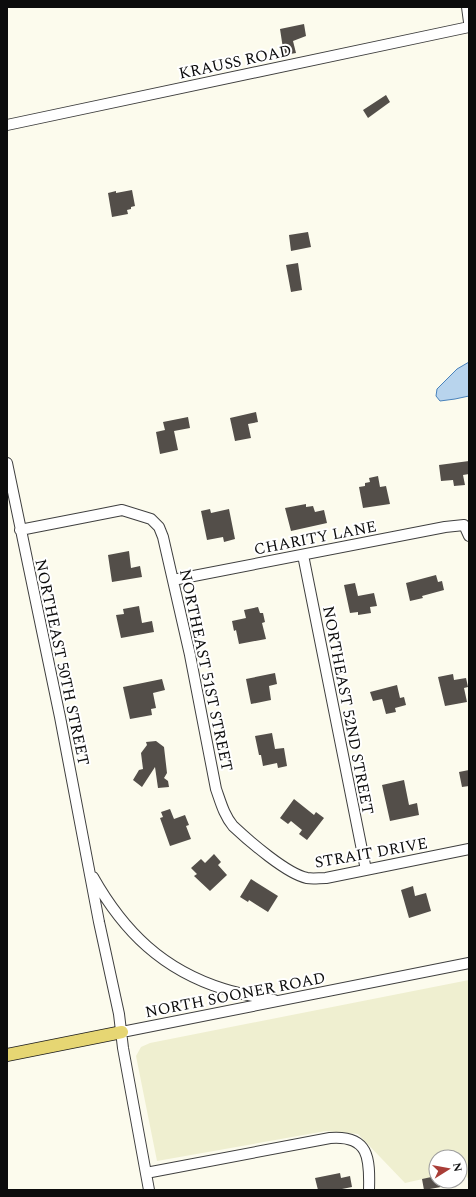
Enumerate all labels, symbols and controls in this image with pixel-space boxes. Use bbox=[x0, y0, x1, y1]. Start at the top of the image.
street label: KRAUSS ROAD bbox=[177, 38, 294, 86]
street label: CHARITY LANE bbox=[252, 514, 379, 562]
street label: NORTHEAST 50TH STREET bbox=[28, 557, 96, 768]
street label: NORTHEAST 51ST STREET bbox=[173, 567, 239, 774]
street label: NORTHEAST 52ND STREET bbox=[316, 604, 380, 817]
street label: STRAIT DRIVE bbox=[313, 831, 430, 875]
street label: NORTH SOONER ROAD bbox=[143, 966, 327, 1024]
north arrow bbox=[428, 1149, 468, 1189]
text: N bbox=[448, 1161, 467, 1173]

